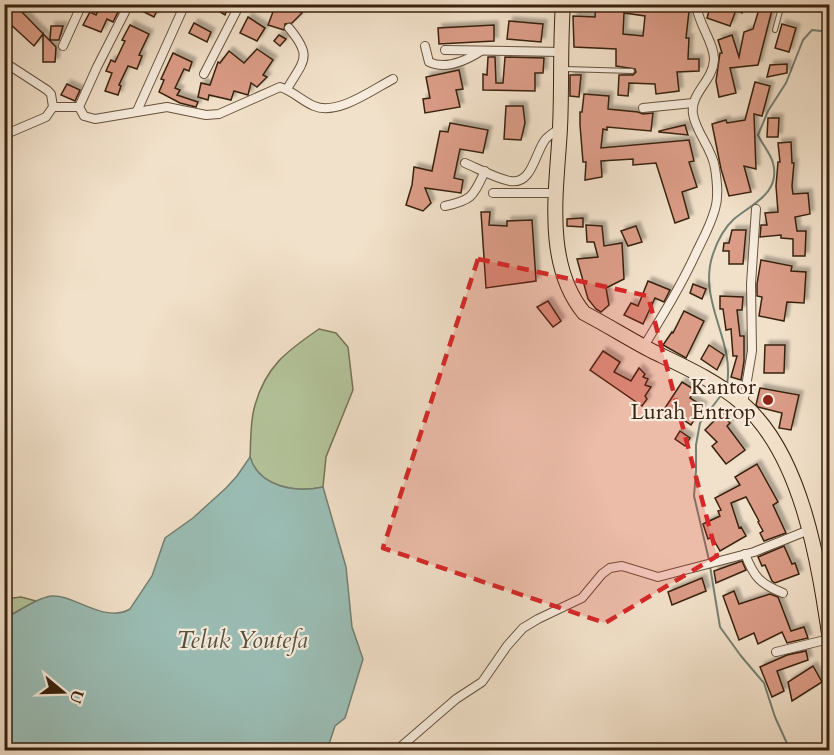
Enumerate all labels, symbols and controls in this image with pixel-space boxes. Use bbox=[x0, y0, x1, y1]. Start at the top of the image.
place label: Kantor Lurah Entrop bbox=[630, 372, 757, 427]
marker: Kantor Lurah Entrop bbox=[761, 393, 775, 407]
water label: Teluk Youtefa bbox=[176, 624, 308, 657]
north arrow bbox=[33, 662, 93, 722]
text: U bbox=[64, 687, 89, 706]

